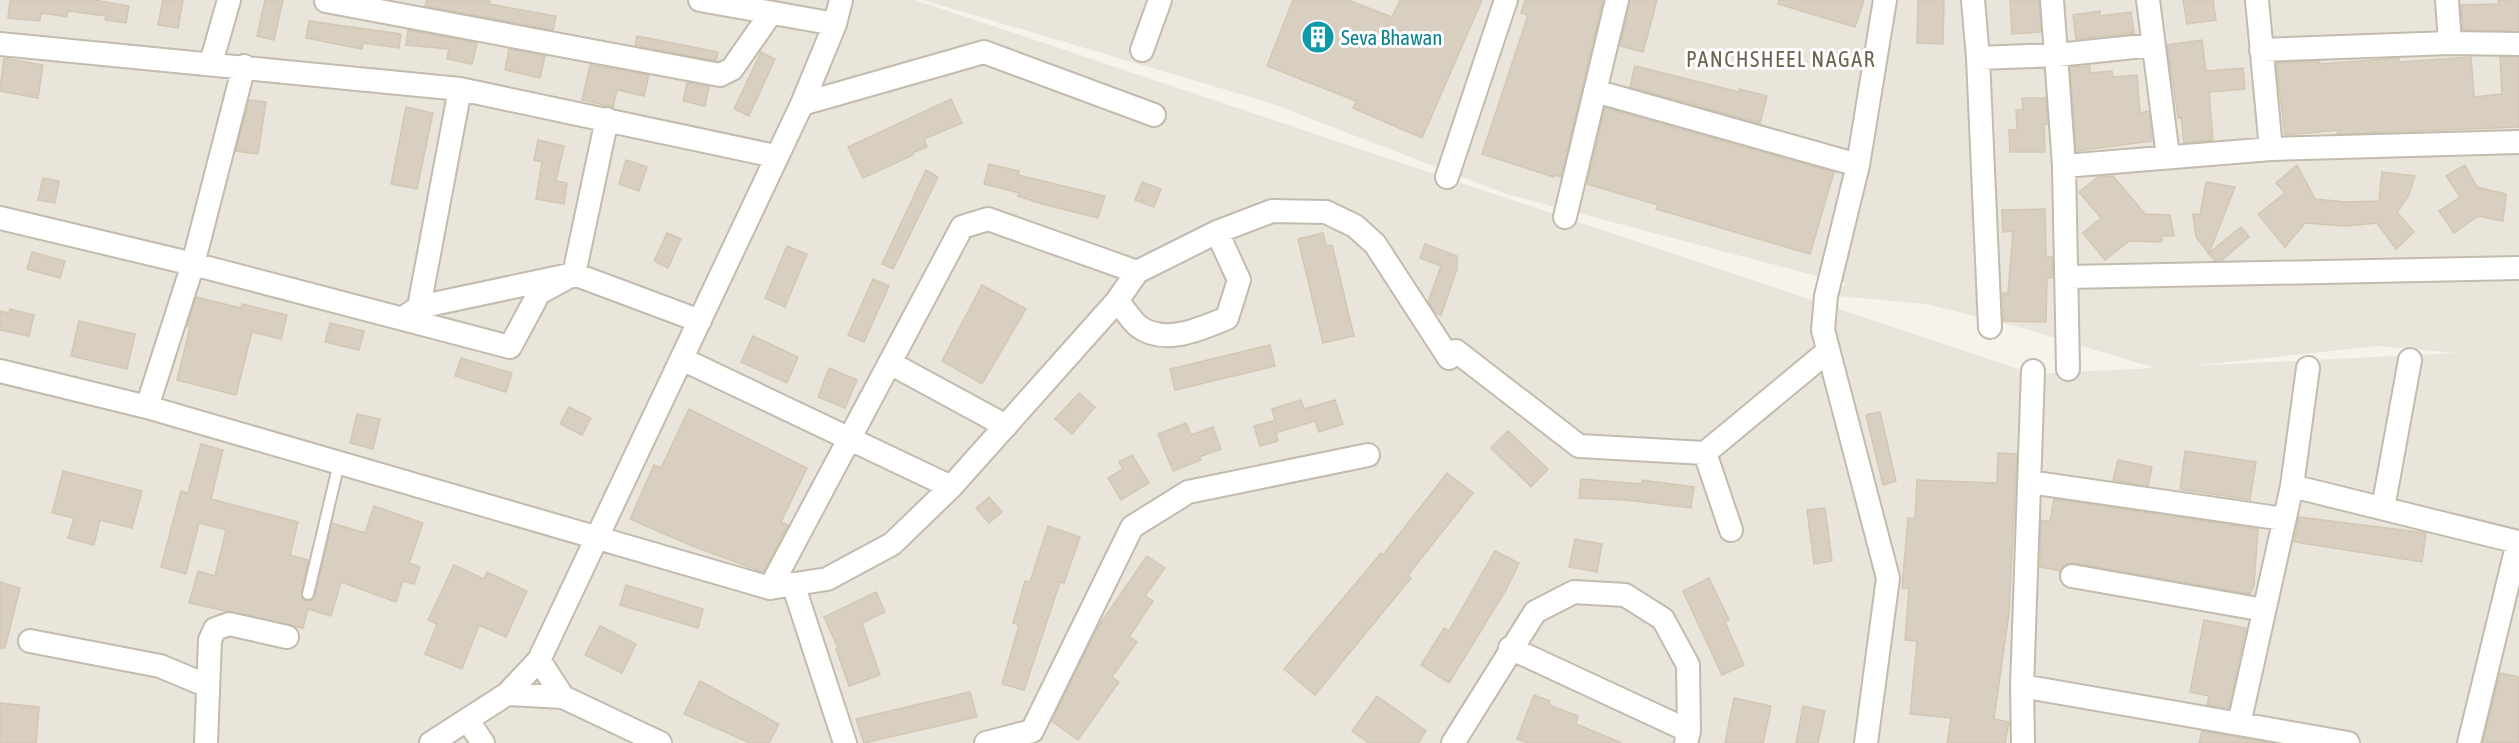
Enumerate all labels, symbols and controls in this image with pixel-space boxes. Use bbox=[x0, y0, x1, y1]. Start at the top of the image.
building icon: Seva Bhawan bbox=[1300, 19, 1336, 55]
place label: Seva Bhawan bbox=[1341, 25, 1442, 49]
district label: PANCHSHEEL NAGAR bbox=[1686, 46, 1876, 72]

